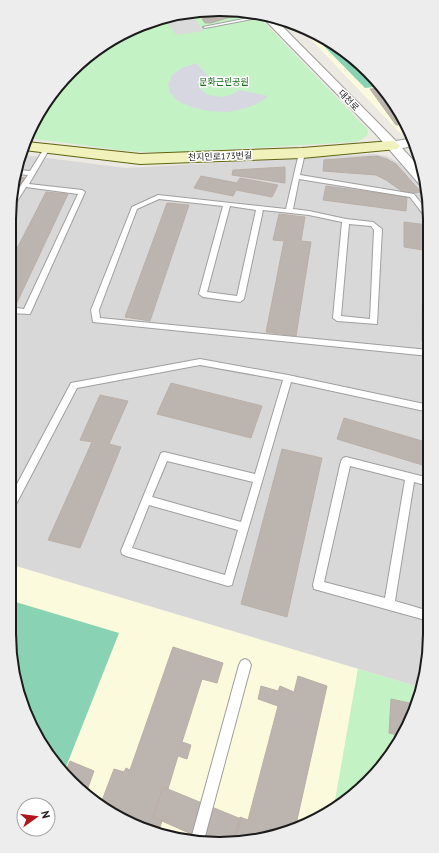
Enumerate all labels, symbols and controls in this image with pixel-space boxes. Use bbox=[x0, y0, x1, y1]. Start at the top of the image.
park label: 문화근린공원 bbox=[199, 76, 249, 87]
street label: 대천로 bbox=[336, 87, 362, 113]
street label: 천지인로173번길 bbox=[188, 149, 252, 163]
north arrow bbox=[16, 797, 56, 837]
text: N bbox=[38, 809, 53, 820]

